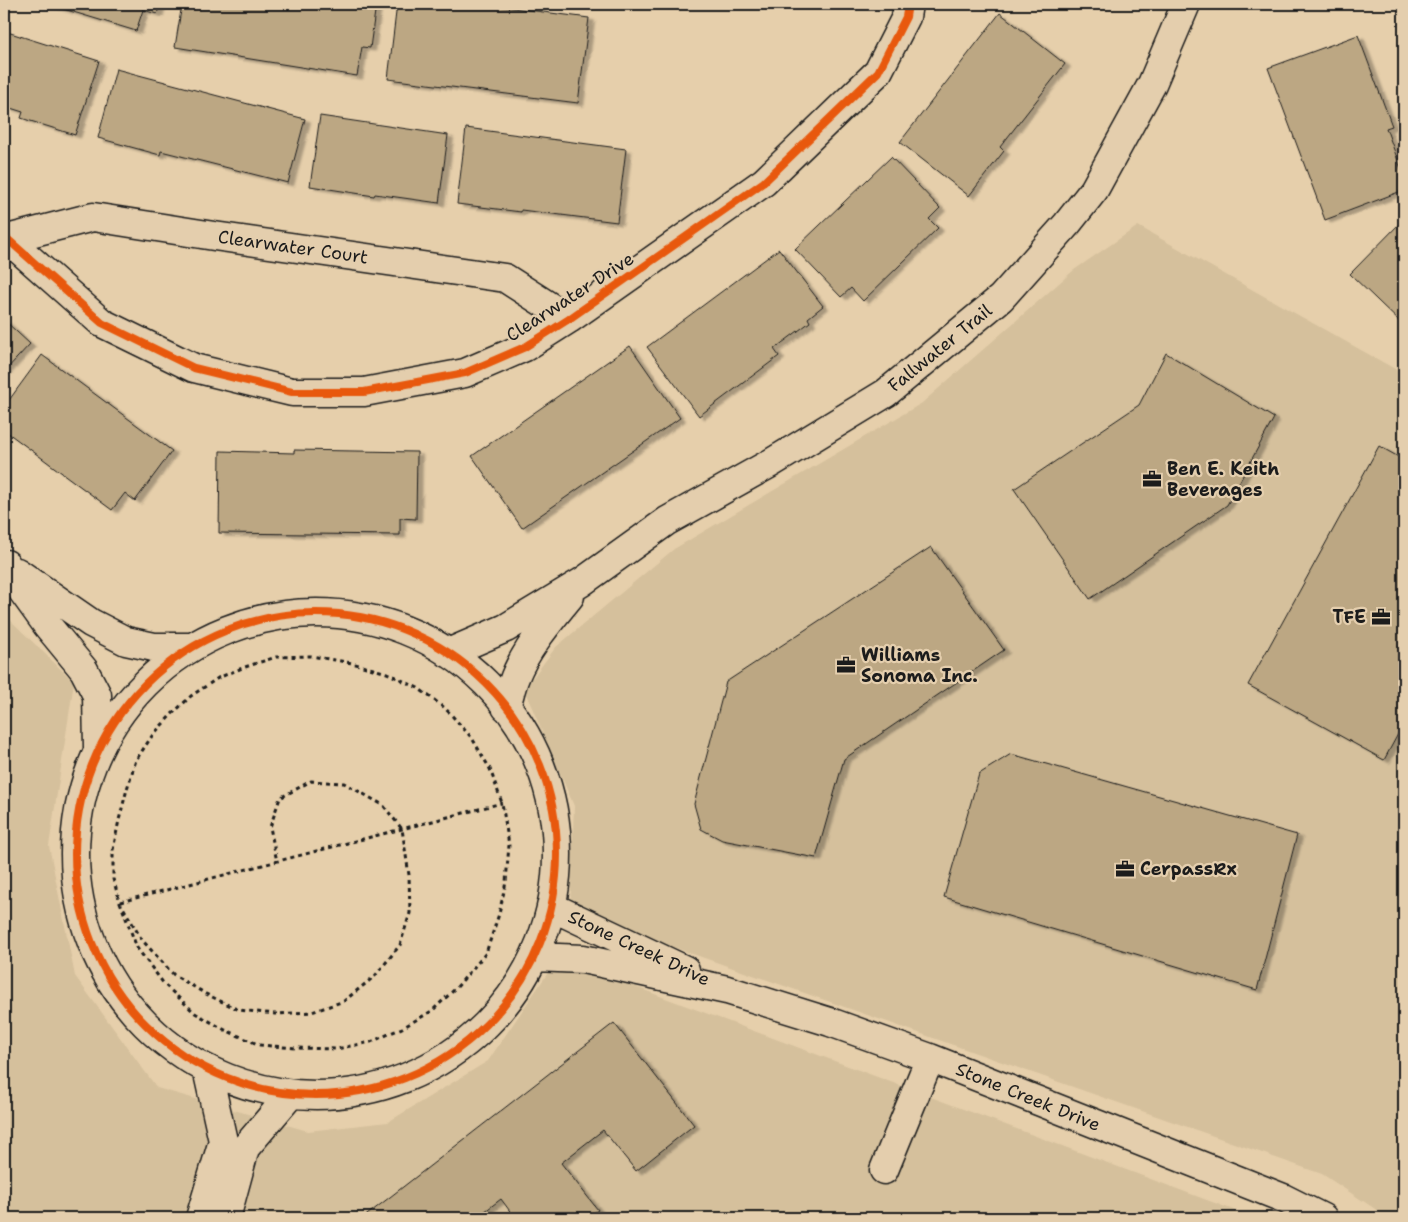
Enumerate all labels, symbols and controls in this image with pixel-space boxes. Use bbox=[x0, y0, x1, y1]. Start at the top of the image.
street label: Clearwater Court bbox=[216, 225, 370, 269]
street label: Clearwater Drive bbox=[501, 247, 639, 347]
street label: Fallwater Trail bbox=[883, 298, 997, 397]
place label: Ben E. Keith Beverages bbox=[1167, 457, 1279, 502]
office icon: Ben E. Keith Beverages bbox=[1141, 468, 1163, 490]
place label: TFE bbox=[1332, 605, 1366, 629]
office icon: TFE bbox=[1370, 606, 1392, 628]
place label: Williams Sonoma Inc. bbox=[861, 643, 978, 688]
office icon: Williams Sonoma Inc. bbox=[835, 654, 857, 676]
place label: CerpassRx bbox=[1140, 857, 1237, 881]
office icon: CerpassRx bbox=[1114, 858, 1136, 880]
street label: Stone Creek Drive bbox=[564, 905, 714, 991]
street label: Stone Creek Drive bbox=[952, 1057, 1104, 1137]

